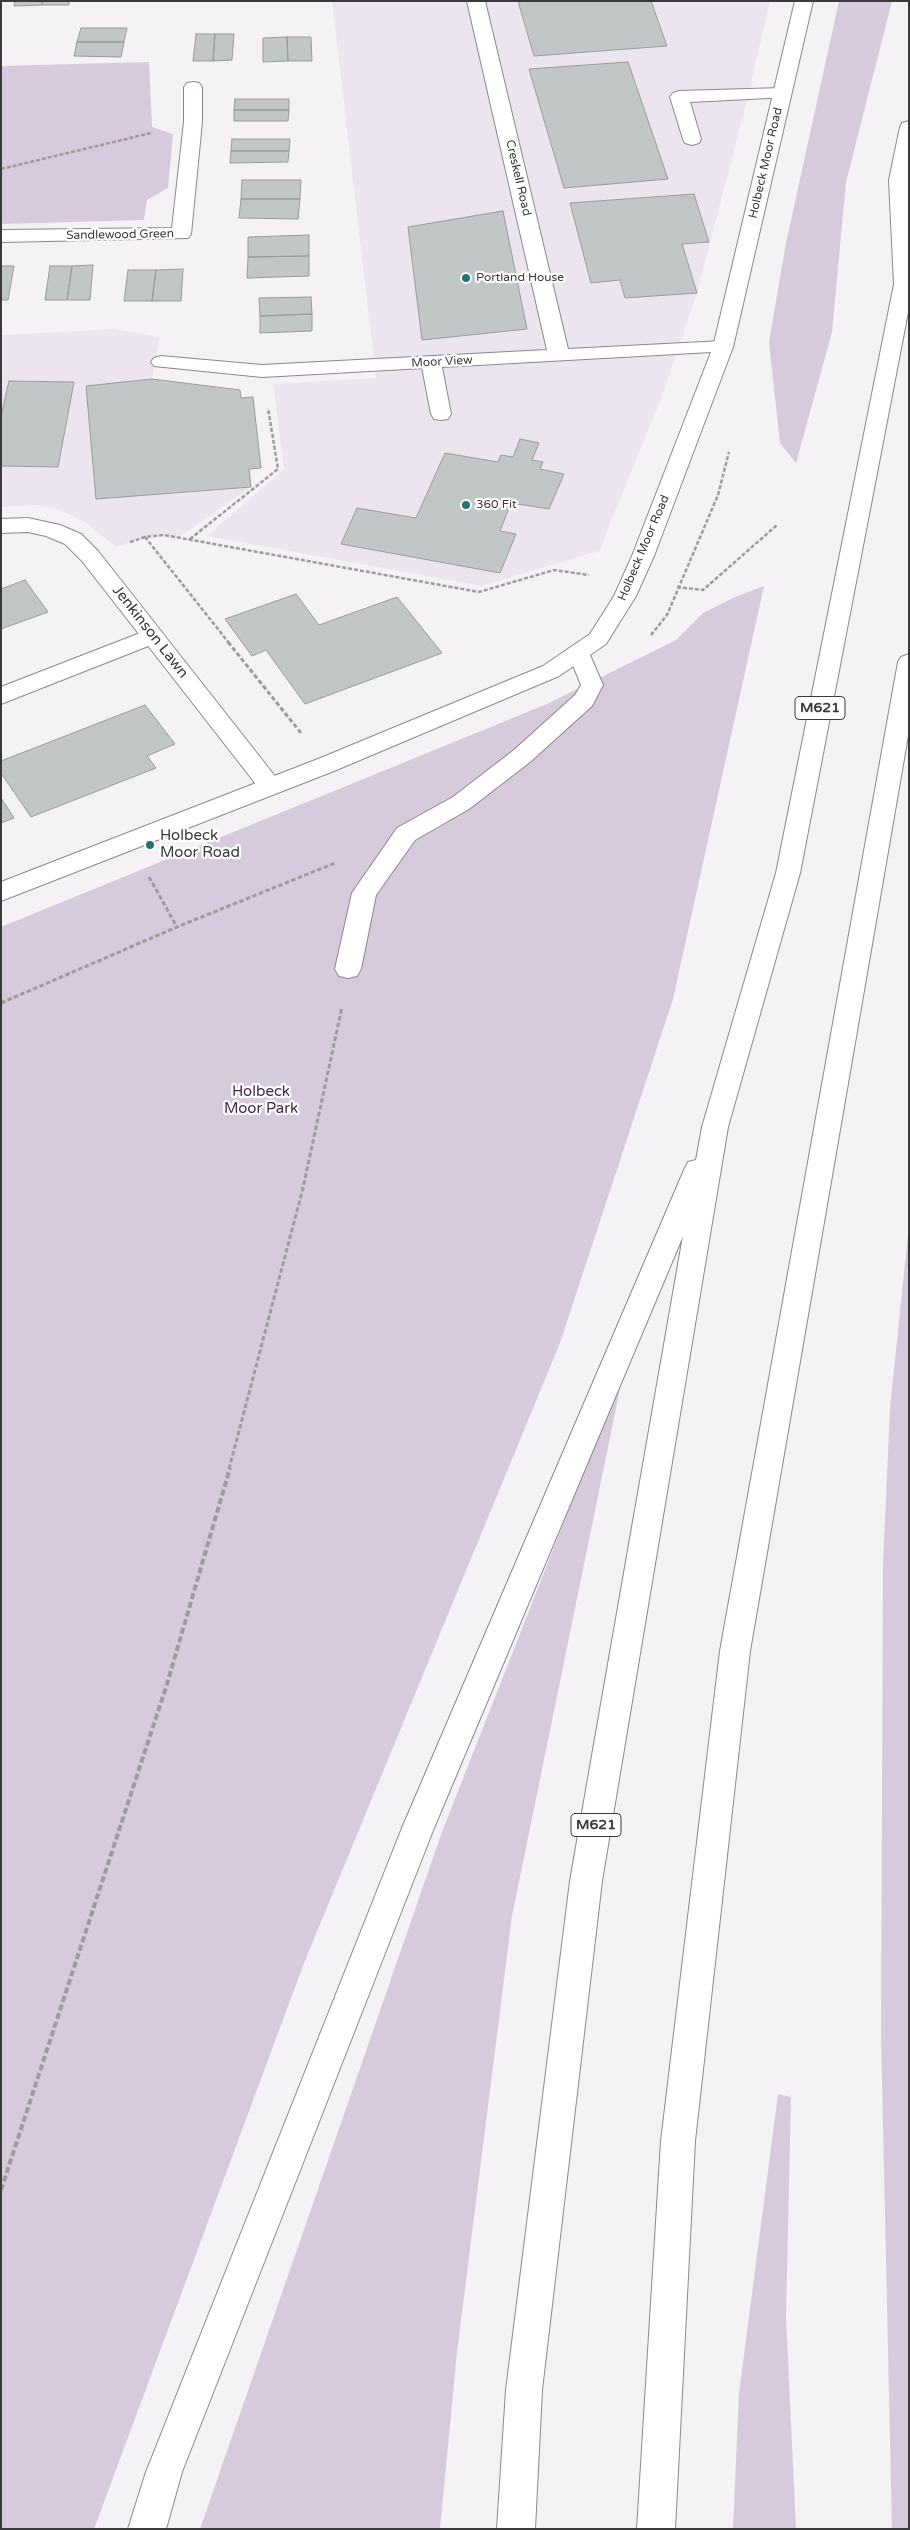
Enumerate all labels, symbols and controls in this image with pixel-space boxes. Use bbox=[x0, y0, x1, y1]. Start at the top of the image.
street label: Holbeck Moor Road bbox=[746, 106, 786, 220]
street label: Creskell Road bbox=[502, 139, 534, 217]
street label: Sandlewood Green bbox=[66, 227, 174, 243]
place label: Portland House bbox=[476, 271, 564, 285]
marker: Portland House bbox=[460, 272, 472, 284]
street label: Moor View bbox=[411, 353, 473, 371]
street label: Holbeck Moor Road bbox=[615, 493, 673, 603]
place label: 360 Fit bbox=[476, 498, 516, 512]
marker: 360 Fit bbox=[460, 499, 472, 511]
street label: Jenkinson Lawn bbox=[108, 582, 192, 682]
road number: M621 bbox=[795, 696, 845, 720]
place label: Holbeck Moor Road bbox=[160, 827, 240, 862]
marker: Holbeck Moor Road bbox=[144, 839, 156, 851]
park label: Holbeck Moor Park bbox=[224, 1083, 298, 1118]
road number: M621 bbox=[571, 1814, 621, 1836]

